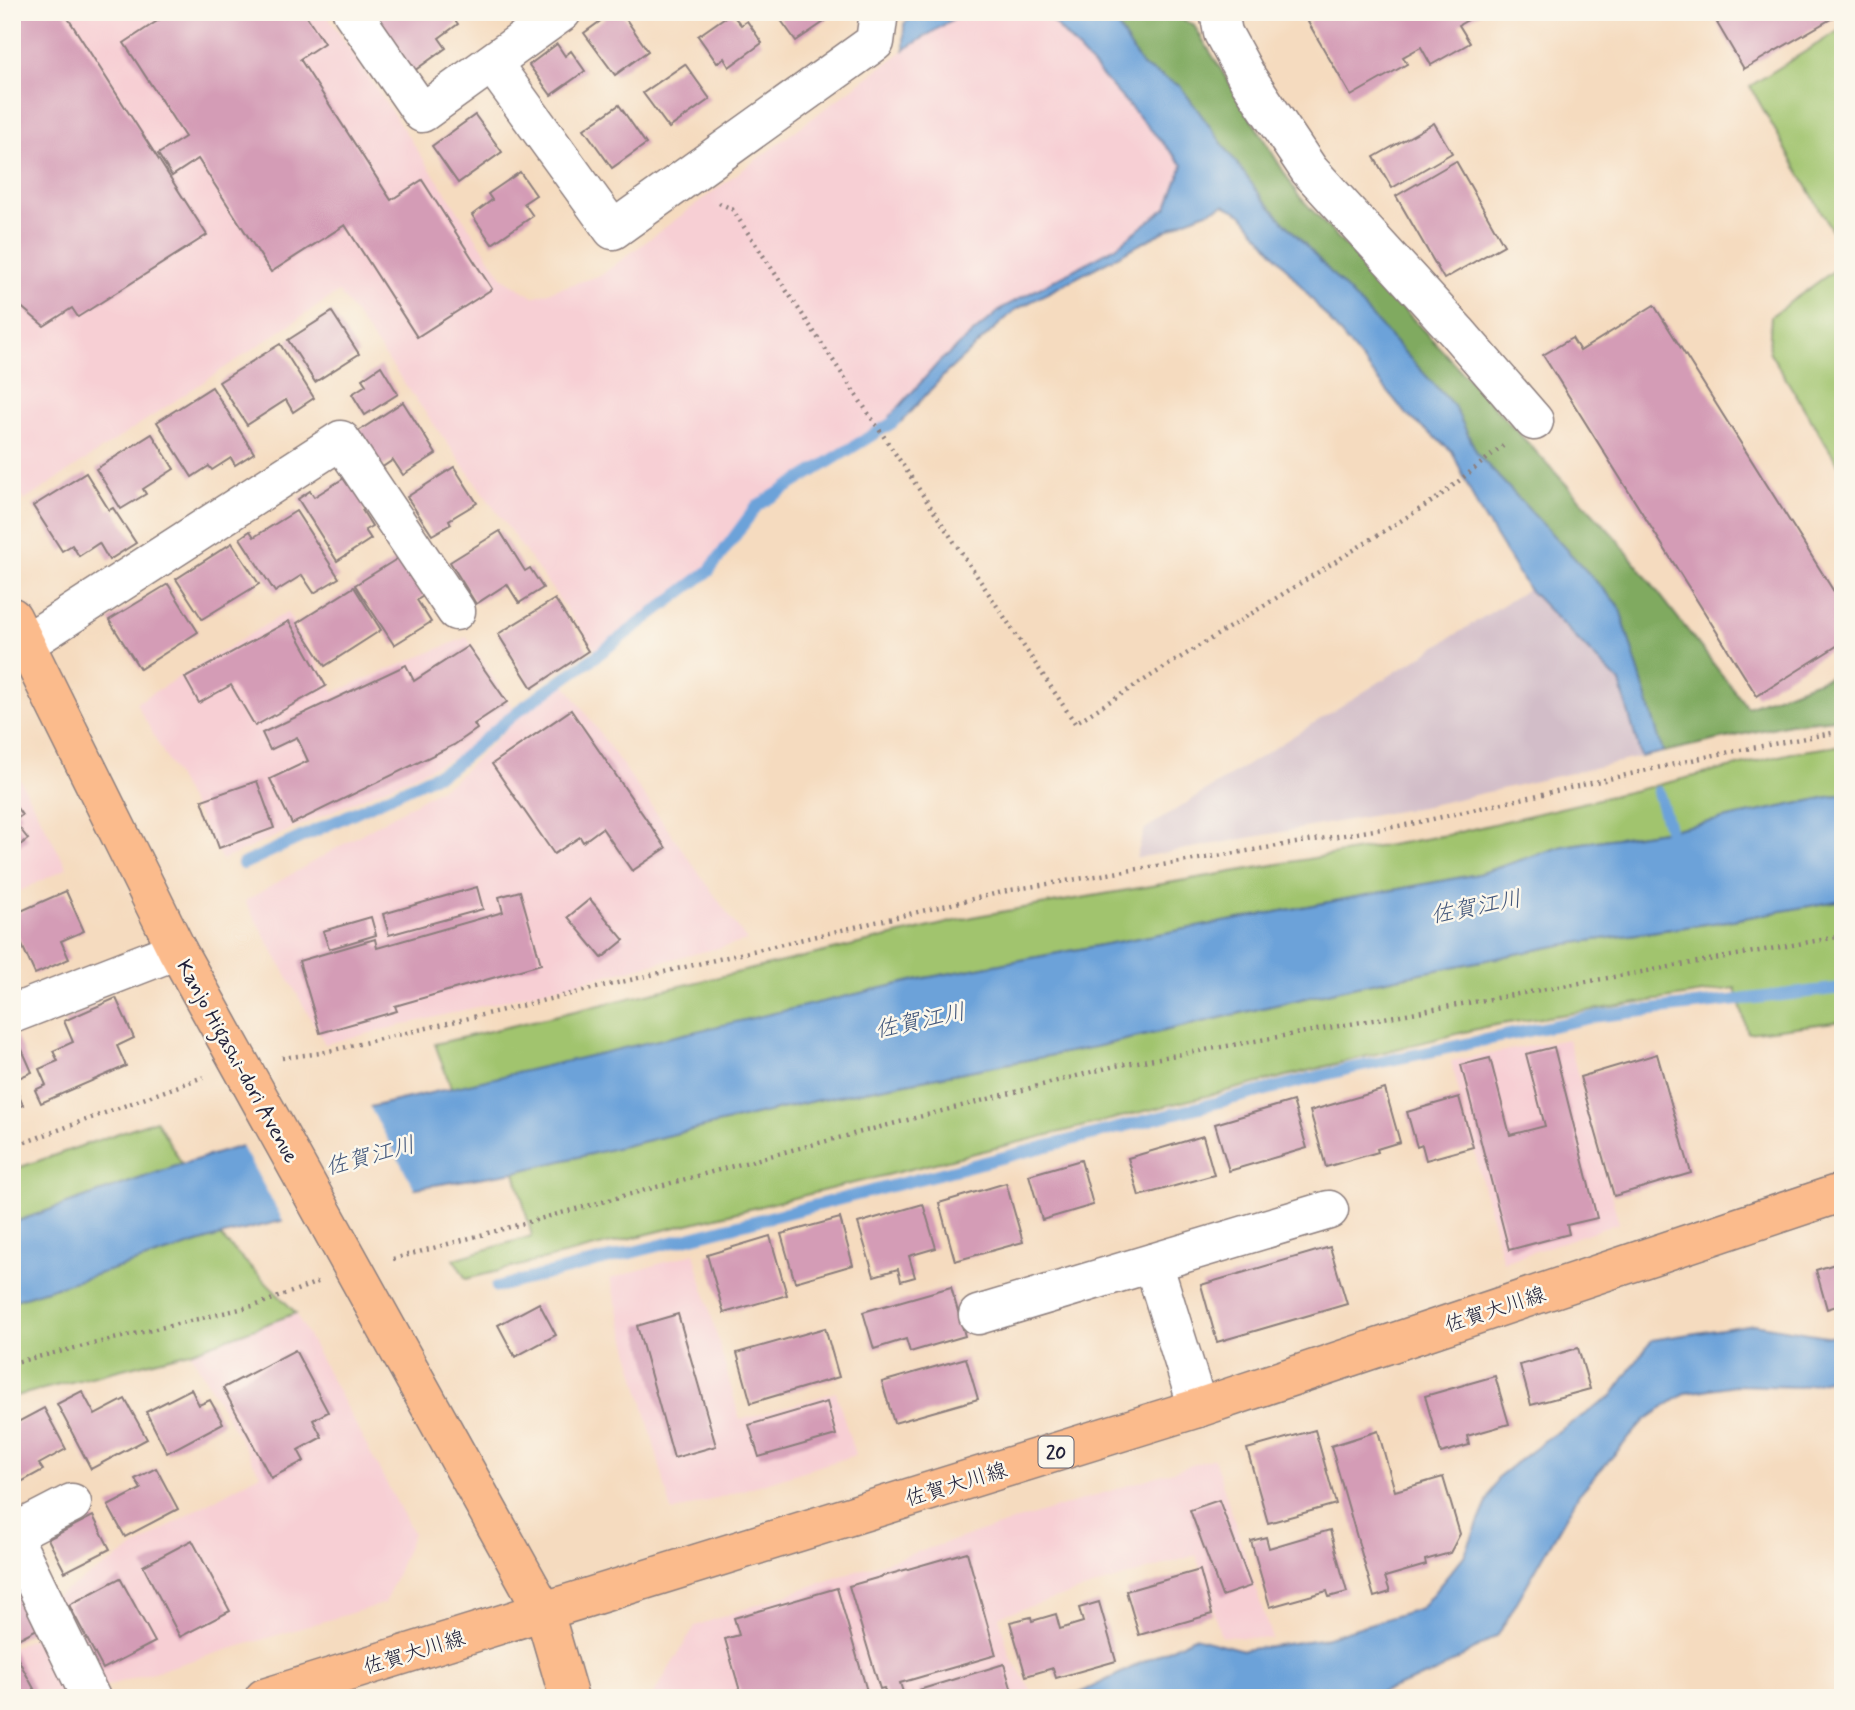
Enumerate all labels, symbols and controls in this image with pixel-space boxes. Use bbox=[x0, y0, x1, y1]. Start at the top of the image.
water label: 佐賀江川 bbox=[1428, 884, 1524, 931]
street label: Kanjo Higashi-dori Avenue bbox=[168, 955, 305, 1169]
water label: 佐賀江川 bbox=[872, 998, 969, 1046]
water label: 佐賀江川 bbox=[322, 1131, 419, 1183]
street label: 佐賀大川線 bbox=[1441, 1280, 1550, 1339]
road number: 20 bbox=[1038, 1436, 1074, 1468]
street label: 佐賀大川線 bbox=[902, 1456, 1011, 1514]
street label: 佐賀大川線 bbox=[360, 1624, 469, 1682]

